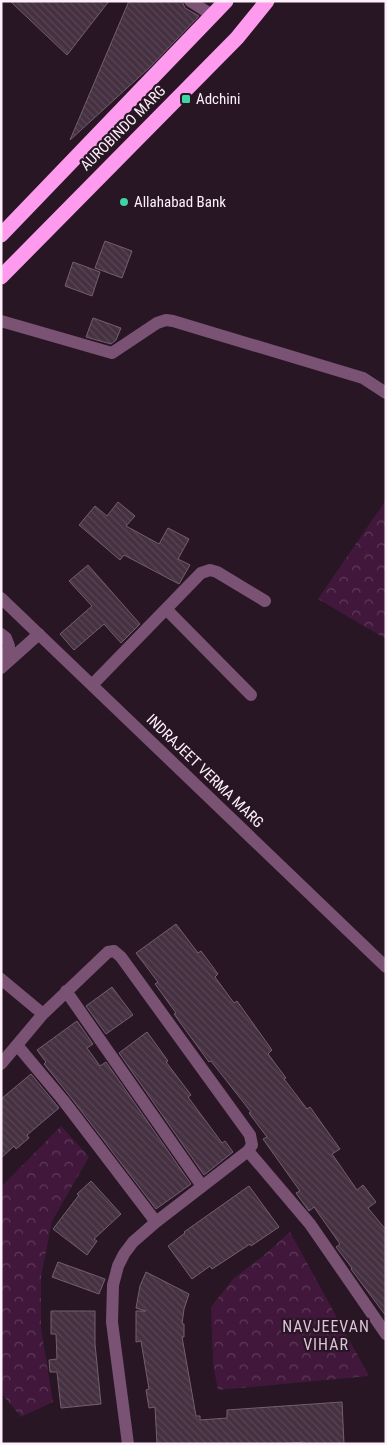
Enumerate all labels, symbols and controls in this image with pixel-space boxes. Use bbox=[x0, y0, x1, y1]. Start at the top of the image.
street label: AUROBINDO MARG bbox=[77, 82, 169, 174]
place label: Adchini bbox=[196, 90, 240, 108]
marker: Adchini bbox=[180, 93, 192, 105]
place label: Allahabad Bank bbox=[134, 193, 226, 211]
marker: Allahabad Bank bbox=[118, 196, 130, 208]
street label: INDRAJEET VERMA MARG bbox=[143, 710, 267, 832]
district label: NAVJEEVAN VIHAR bbox=[282, 1317, 370, 1354]

